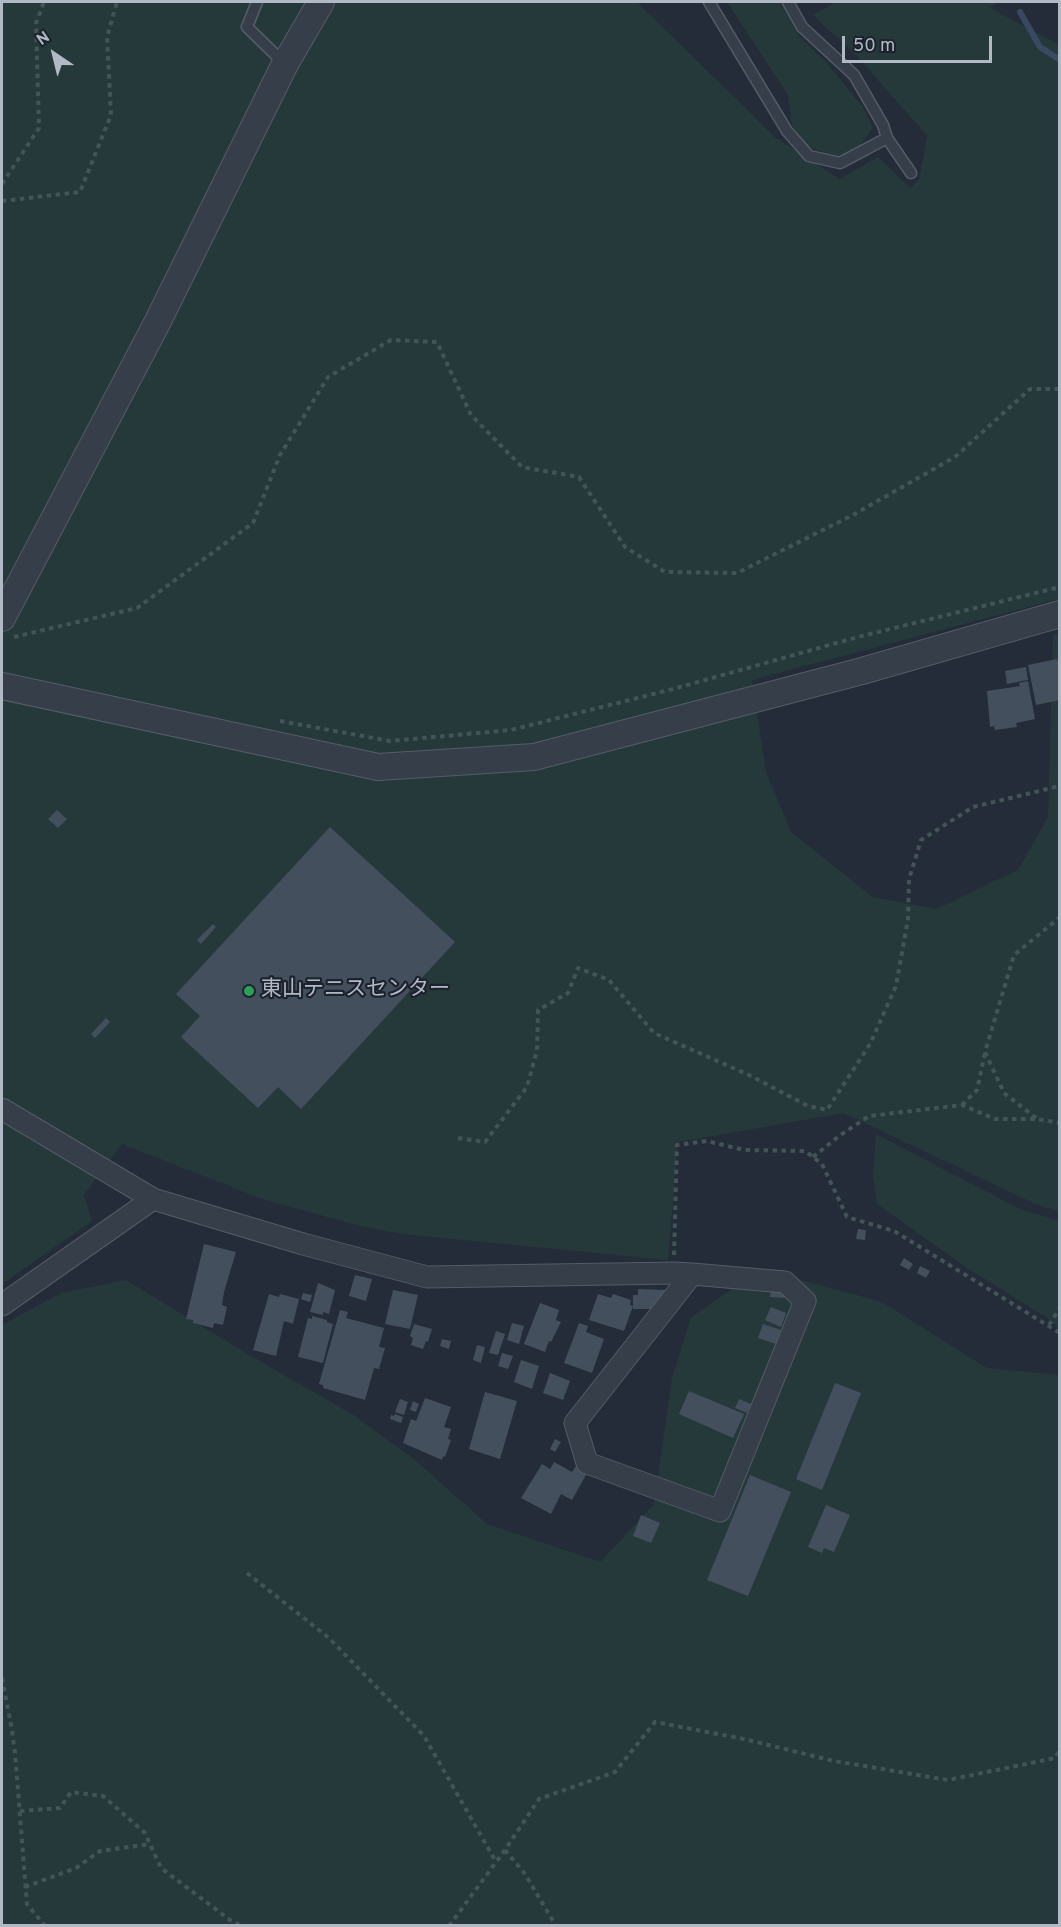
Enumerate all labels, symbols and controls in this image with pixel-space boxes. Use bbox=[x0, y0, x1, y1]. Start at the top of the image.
north arrow bbox=[24, 24, 84, 84]
scale bar bbox=[845, 24, 995, 62]
text: N bbox=[33, 28, 54, 51]
text: 50 m bbox=[853, 35, 895, 58]
place label: 東山テニスセンター bbox=[261, 978, 450, 1004]
marker: 東山テニスセンター bbox=[242, 984, 256, 998]

